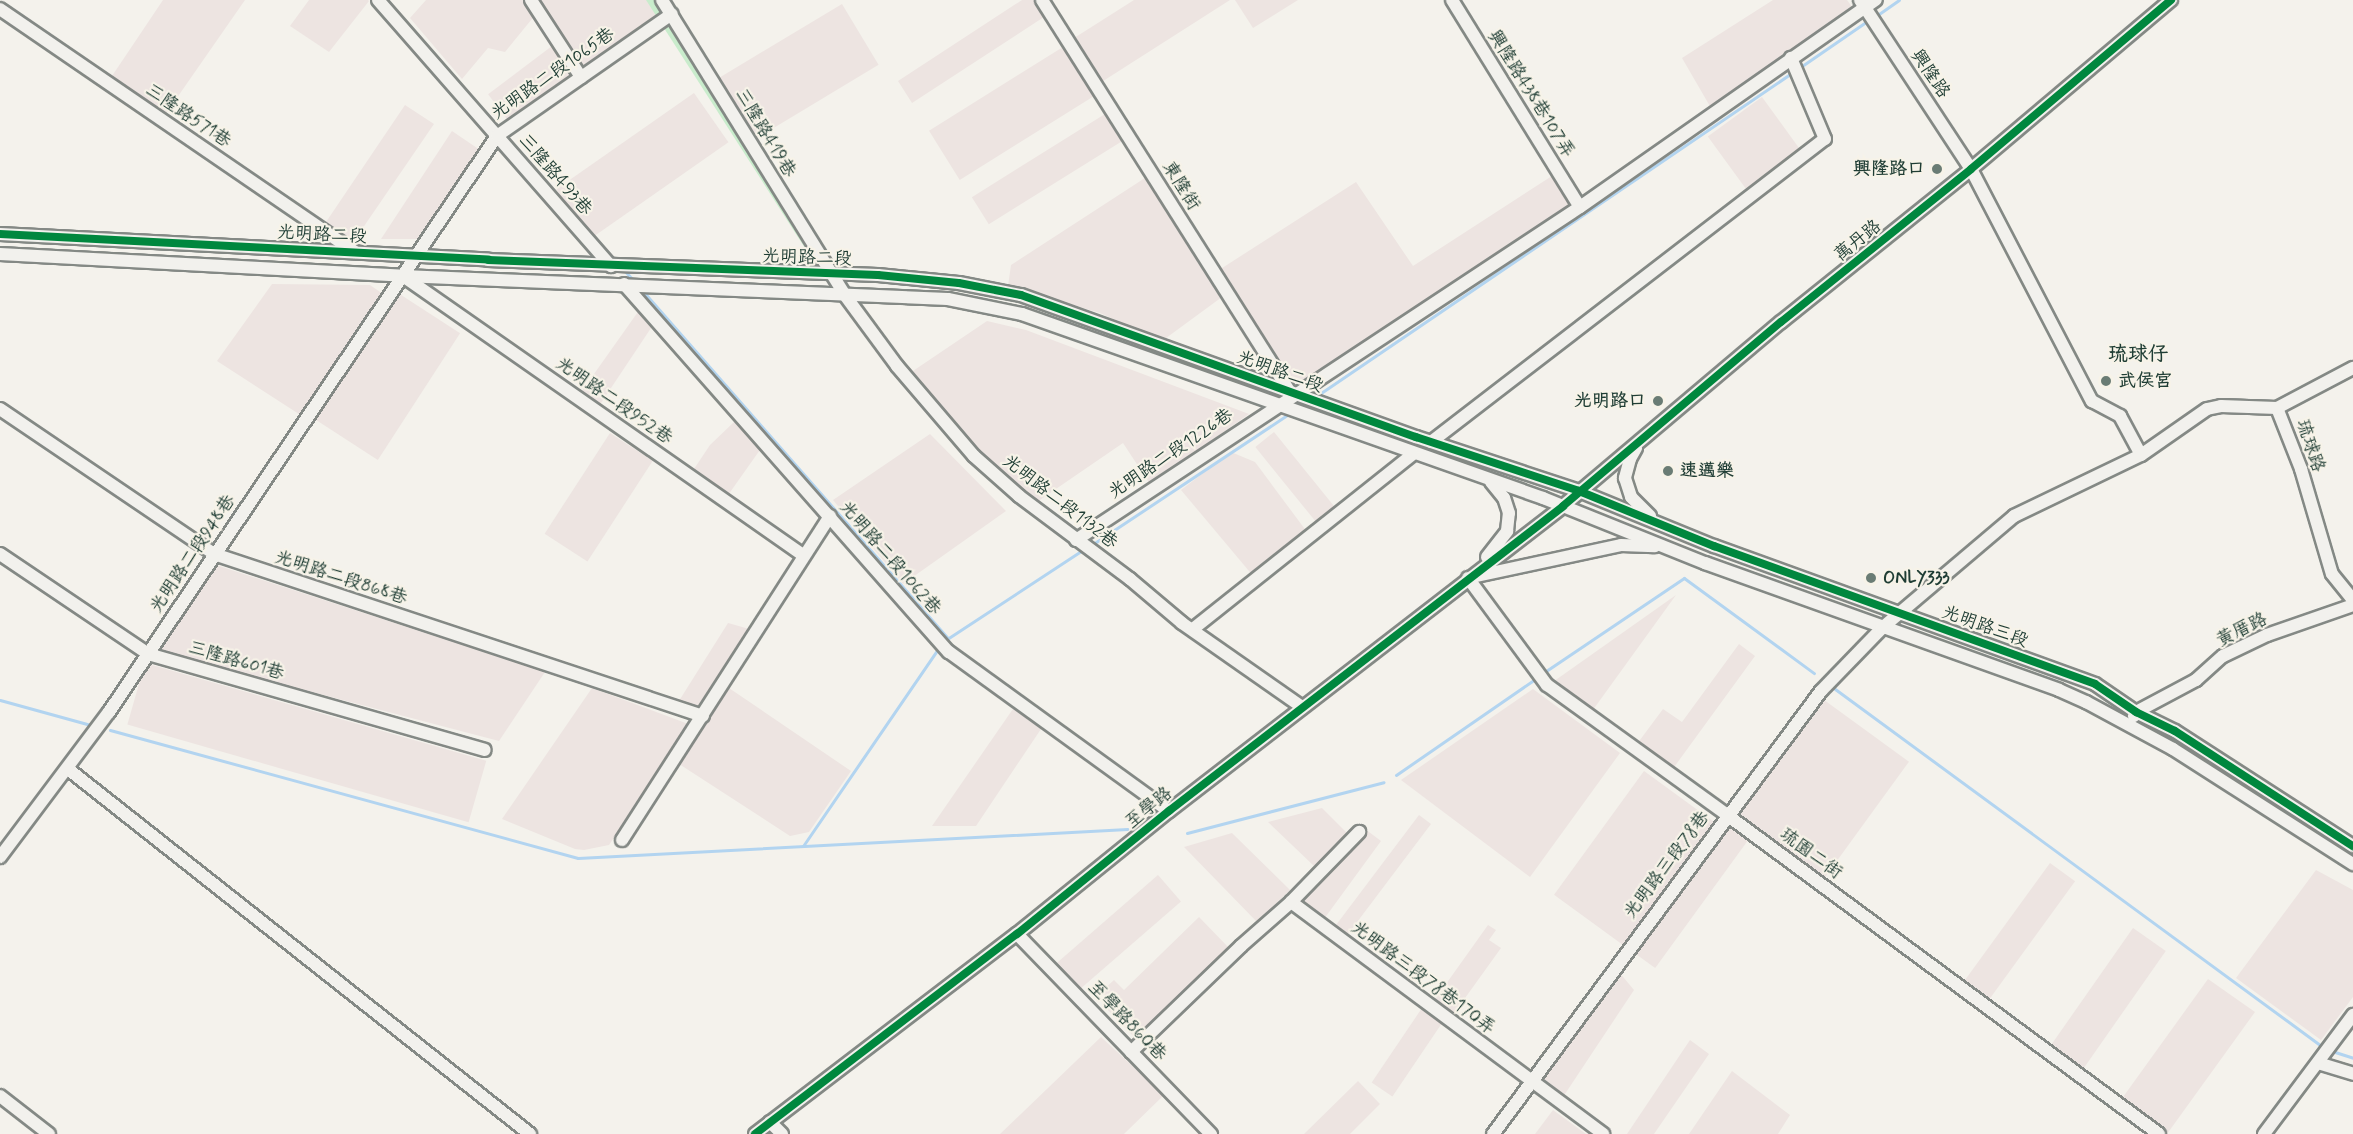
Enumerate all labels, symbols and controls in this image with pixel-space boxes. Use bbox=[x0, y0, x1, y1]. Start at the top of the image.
street label: 光明路二段1065巷 bbox=[487, 23, 619, 125]
street label: 興隆路438巷107弄 bbox=[1483, 26, 1579, 162]
street label: 興隆路 bbox=[1906, 46, 1954, 102]
street label: 三隆路571巷 bbox=[141, 79, 235, 153]
street label: 三隆路419巷 bbox=[730, 85, 800, 181]
street label: 三隆路493巷 bbox=[514, 130, 596, 220]
street label: 東隆街 bbox=[1158, 157, 1204, 215]
place label: 興隆路口 bbox=[1853, 158, 1925, 180]
marker: 興隆路口 bbox=[1930, 162, 1944, 176]
street label: 萬丹路 bbox=[1830, 216, 1886, 266]
street label: 光明路二段 bbox=[276, 222, 368, 248]
street label: 光明路二段 bbox=[762, 246, 852, 270]
district label: 琉球仔 bbox=[2108, 342, 2168, 366]
street label: 光明路二段 bbox=[1234, 346, 1326, 398]
street label: 光明路二段952巷 bbox=[552, 353, 676, 449]
place label: 武侯宮 bbox=[2118, 370, 2172, 392]
marker: 武侯宮 bbox=[2099, 374, 2113, 388]
place label: 光明路口 bbox=[1574, 390, 1646, 412]
marker: 光明路口 bbox=[1651, 394, 1665, 408]
street label: 光明路二段1226巷 bbox=[1105, 404, 1237, 504]
street label: 琉球路 bbox=[2291, 417, 2329, 475]
street label: 光明路二段1132巷 bbox=[998, 450, 1122, 554]
place label: 速邁樂 bbox=[1680, 460, 1734, 482]
marker: 速邁樂 bbox=[1661, 464, 1675, 478]
street label: 光明路二段948巷 bbox=[146, 491, 240, 617]
street label: 光明路二段1062巷 bbox=[835, 497, 945, 619]
street label: 光明路二段868巷 bbox=[272, 546, 410, 610]
place label: ONLY333 bbox=[1883, 567, 1950, 589]
marker: ONLY333 bbox=[1864, 571, 1878, 585]
street label: 光明路三段 bbox=[1939, 601, 2031, 653]
street label: 黃厝路 bbox=[2213, 608, 2271, 652]
street label: 三隆路601巷 bbox=[186, 637, 286, 685]
street label: 至學路 bbox=[1121, 783, 1177, 833]
street label: 光明路三段78巷 bbox=[1620, 807, 1714, 923]
street label: 琉園二街 bbox=[1776, 824, 1846, 884]
street label: 光明路三段78巷170弄 bbox=[1347, 917, 1499, 1039]
street label: 至學路860巷 bbox=[1083, 976, 1171, 1066]

